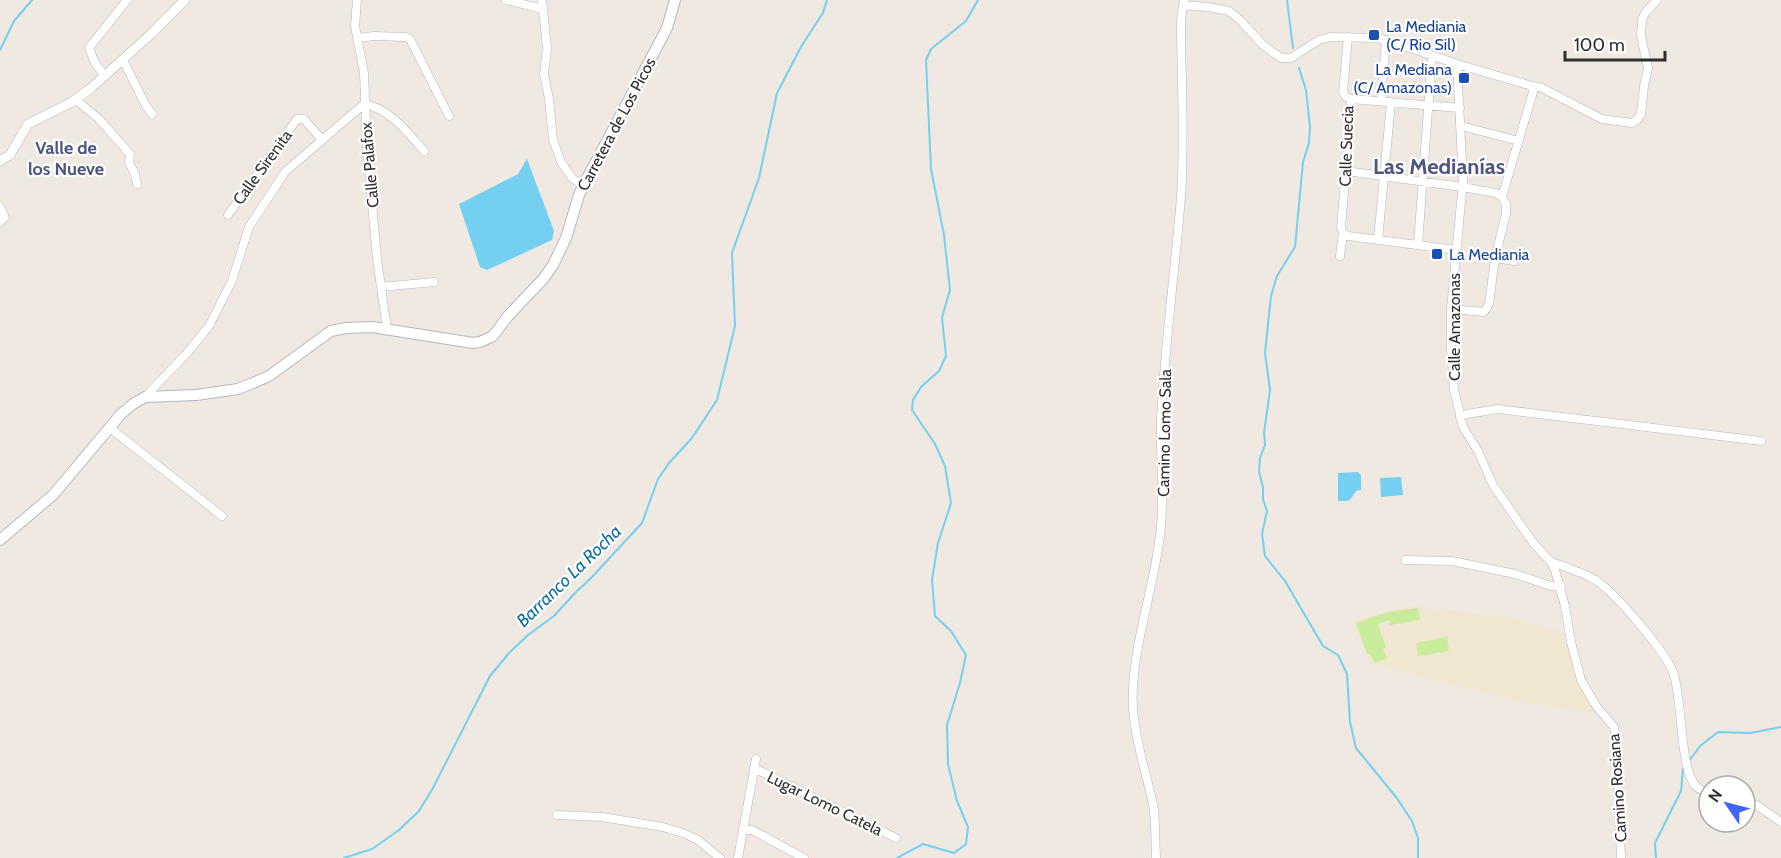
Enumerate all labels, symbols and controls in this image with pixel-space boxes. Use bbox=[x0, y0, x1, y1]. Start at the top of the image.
place label: La Mediania (C/ Rio Sil) bbox=[1386, 17, 1467, 54]
scale bar bbox=[1565, 24, 1666, 62]
marker: La Mediania (C/ Rio Sil) bbox=[1367, 28, 1381, 42]
text: 100 m bbox=[1574, 34, 1625, 56]
street label: Carretera de Los Picos bbox=[573, 54, 660, 194]
place label: La Mediana (C/ Amazonas) bbox=[1353, 60, 1452, 97]
marker: La Mediana (C/ Amazonas) bbox=[1457, 71, 1471, 85]
street label: Calle Suecia bbox=[1336, 105, 1357, 187]
street label: Calle Palafox bbox=[356, 121, 383, 209]
street label: Calle Sirenita bbox=[229, 126, 296, 208]
district label: Valle de los Nueve bbox=[28, 137, 104, 180]
district label: Las Medianías bbox=[1373, 153, 1505, 180]
place label: La Mediania bbox=[1449, 245, 1530, 264]
marker: La Mediania bbox=[1430, 247, 1444, 261]
street label: Calle Amazonas bbox=[1445, 273, 1464, 381]
street label: Camino Lomo Sala bbox=[1154, 369, 1175, 497]
water label: Barranco La Rocha bbox=[512, 520, 626, 632]
street label: Camino Rosiana bbox=[1604, 733, 1631, 843]
street label: Lugar Lomo Catela bbox=[764, 767, 886, 840]
north arrow bbox=[1697, 774, 1757, 834]
text: N bbox=[1704, 786, 1726, 806]

